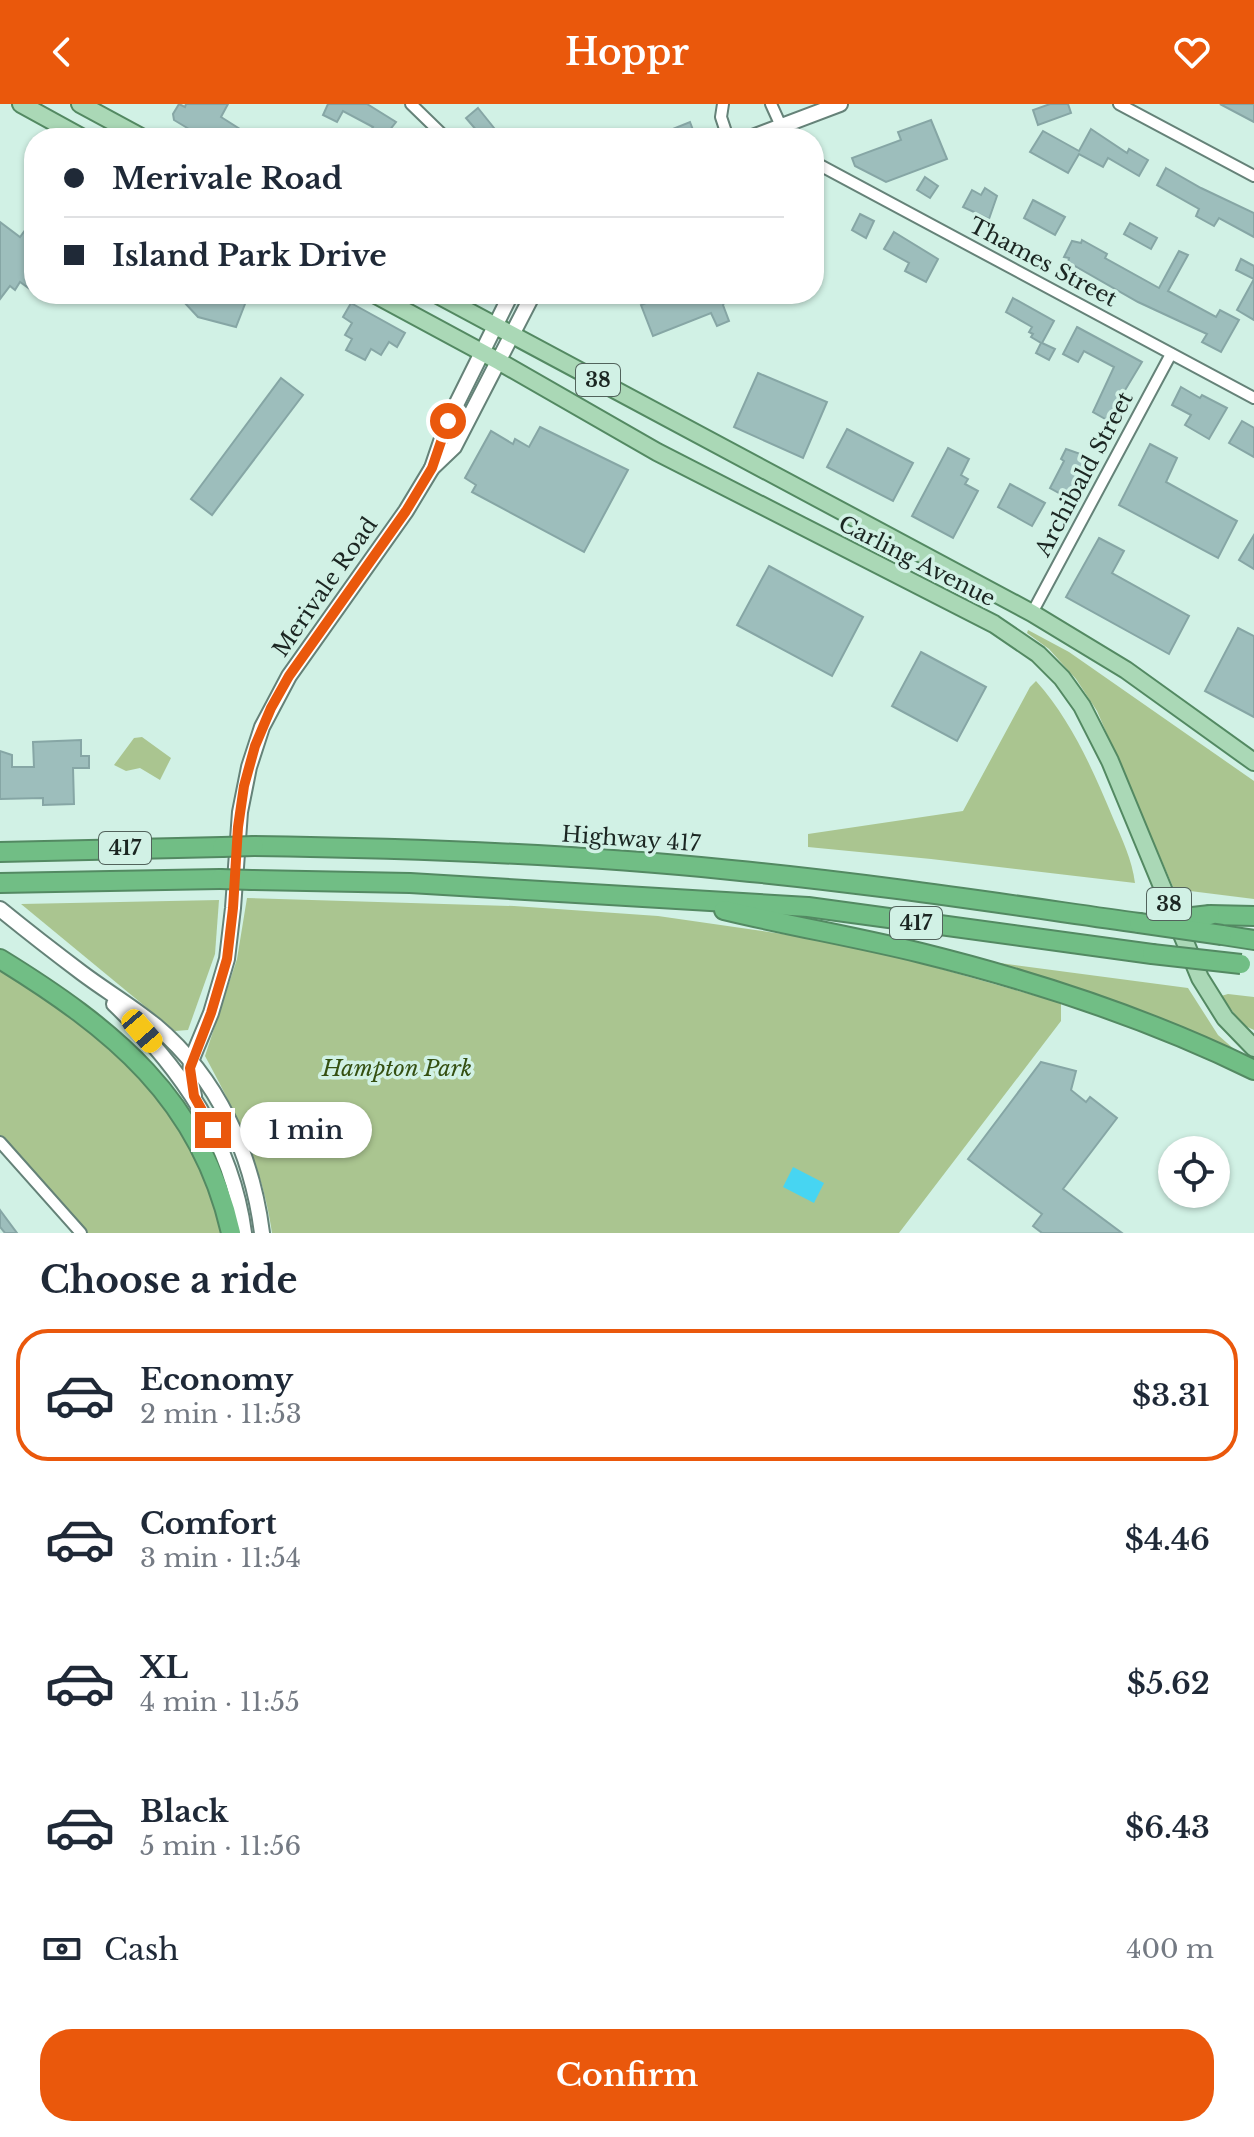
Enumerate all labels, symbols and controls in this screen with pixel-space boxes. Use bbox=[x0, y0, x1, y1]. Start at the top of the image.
icon: back bbox=[40, 30, 84, 74]
text: Hoppr bbox=[565, 30, 689, 75]
icon: heart bbox=[1170, 30, 1214, 74]
text: Merivale Road bbox=[112, 160, 342, 197]
street label: Thames Street bbox=[964, 212, 1122, 313]
text: Island Park Drive bbox=[112, 237, 387, 274]
road number: 38 bbox=[576, 364, 620, 396]
street label: Archibald Street bbox=[1029, 386, 1139, 562]
route start bbox=[430, 403, 466, 439]
street label: Carling Avenue bbox=[834, 510, 1000, 612]
street label: Merivale Road bbox=[267, 512, 383, 662]
street label: Highway 417 bbox=[561, 821, 702, 857]
road number: 417 bbox=[99, 832, 151, 864]
road number: 38 bbox=[1147, 888, 1191, 920]
road number: 417 bbox=[890, 907, 942, 939]
car bbox=[117, 1005, 167, 1057]
park label: Hampton Park bbox=[321, 1055, 472, 1082]
callout: 1 min bbox=[241, 1102, 373, 1158]
route end bbox=[195, 1112, 231, 1148]
text: 1 min bbox=[269, 1114, 343, 1146]
map controls bbox=[1158, 1136, 1230, 1208]
button: locate bbox=[1158, 1136, 1230, 1208]
text: Choose a ride bbox=[40, 1258, 297, 1303]
icon: car bbox=[44, 1359, 116, 1431]
text: Economy bbox=[140, 1361, 293, 1398]
text: $3.31 bbox=[1132, 1377, 1210, 1414]
text: 2 min · 11:53 bbox=[140, 1398, 302, 1430]
icon: car bbox=[44, 1503, 116, 1575]
text: Comfort bbox=[140, 1505, 277, 1542]
text: $4.46 bbox=[1125, 1521, 1210, 1558]
text: 3 min · 11:54 bbox=[140, 1542, 301, 1574]
icon: car bbox=[44, 1647, 116, 1719]
text: XL bbox=[140, 1649, 188, 1686]
text: $5.62 bbox=[1127, 1665, 1210, 1702]
text: 4 min · 11:55 bbox=[140, 1686, 300, 1718]
icon: car bbox=[44, 1791, 116, 1863]
text: Black bbox=[140, 1793, 228, 1830]
text: $6.43 bbox=[1125, 1809, 1210, 1846]
text: 5 min · 11:56 bbox=[140, 1830, 301, 1862]
icon: cash bbox=[40, 1927, 84, 1971]
text: Cash bbox=[104, 1931, 179, 1968]
text: 400 m bbox=[1126, 1933, 1214, 1965]
button: Confirm bbox=[40, 2029, 1214, 2121]

